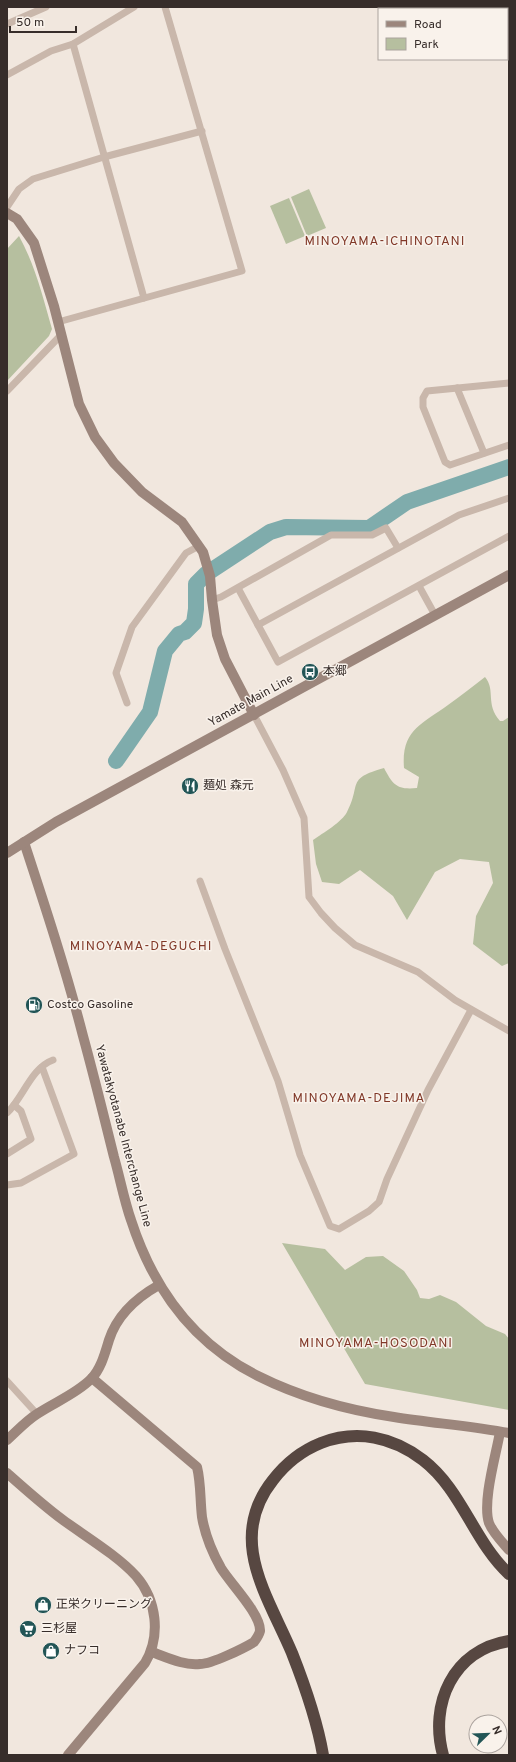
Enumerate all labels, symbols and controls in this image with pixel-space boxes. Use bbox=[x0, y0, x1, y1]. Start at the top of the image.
scale bar bbox=[10, 8, 76, 34]
legend bbox=[378, 8, 508, 60]
text: 50 m bbox=[16, 15, 44, 31]
text: Road bbox=[414, 17, 442, 33]
text: Park bbox=[414, 37, 439, 53]
district label: MINOYAMA-ICHINOTANI bbox=[305, 234, 465, 250]
bus stop icon: 本郷 bbox=[300, 662, 320, 682]
place label: 本郷 bbox=[323, 664, 347, 680]
street label: Yamate Main Line bbox=[206, 671, 296, 731]
restaurant icon: 麺処 森元 bbox=[180, 776, 200, 796]
place label: 麺処 森元 bbox=[203, 778, 254, 794]
district label: MINOYAMA-DEGUCHI bbox=[70, 939, 212, 955]
fuel station icon: Costco Gasoline bbox=[24, 995, 44, 1015]
place label: Costco Gasoline bbox=[47, 997, 133, 1013]
street label: Yawatakyotanabe Interchange Line bbox=[91, 1043, 155, 1229]
district label: MINOYAMA-DEJIMA bbox=[293, 1091, 425, 1107]
district label: MINOYAMA-HOSODANI bbox=[299, 1336, 453, 1352]
shop icon: 正栄クリーニング bbox=[33, 1595, 53, 1615]
place label: 正栄クリーニング bbox=[56, 1597, 152, 1613]
supermarket icon: 三杉屋 bbox=[18, 1619, 38, 1639]
place label: 三杉屋 bbox=[41, 1621, 77, 1637]
shop icon: ナフコ bbox=[41, 1641, 61, 1661]
place label: ナフコ bbox=[64, 1643, 100, 1659]
north arrow bbox=[468, 1714, 508, 1754]
text: N bbox=[488, 1724, 504, 1737]

